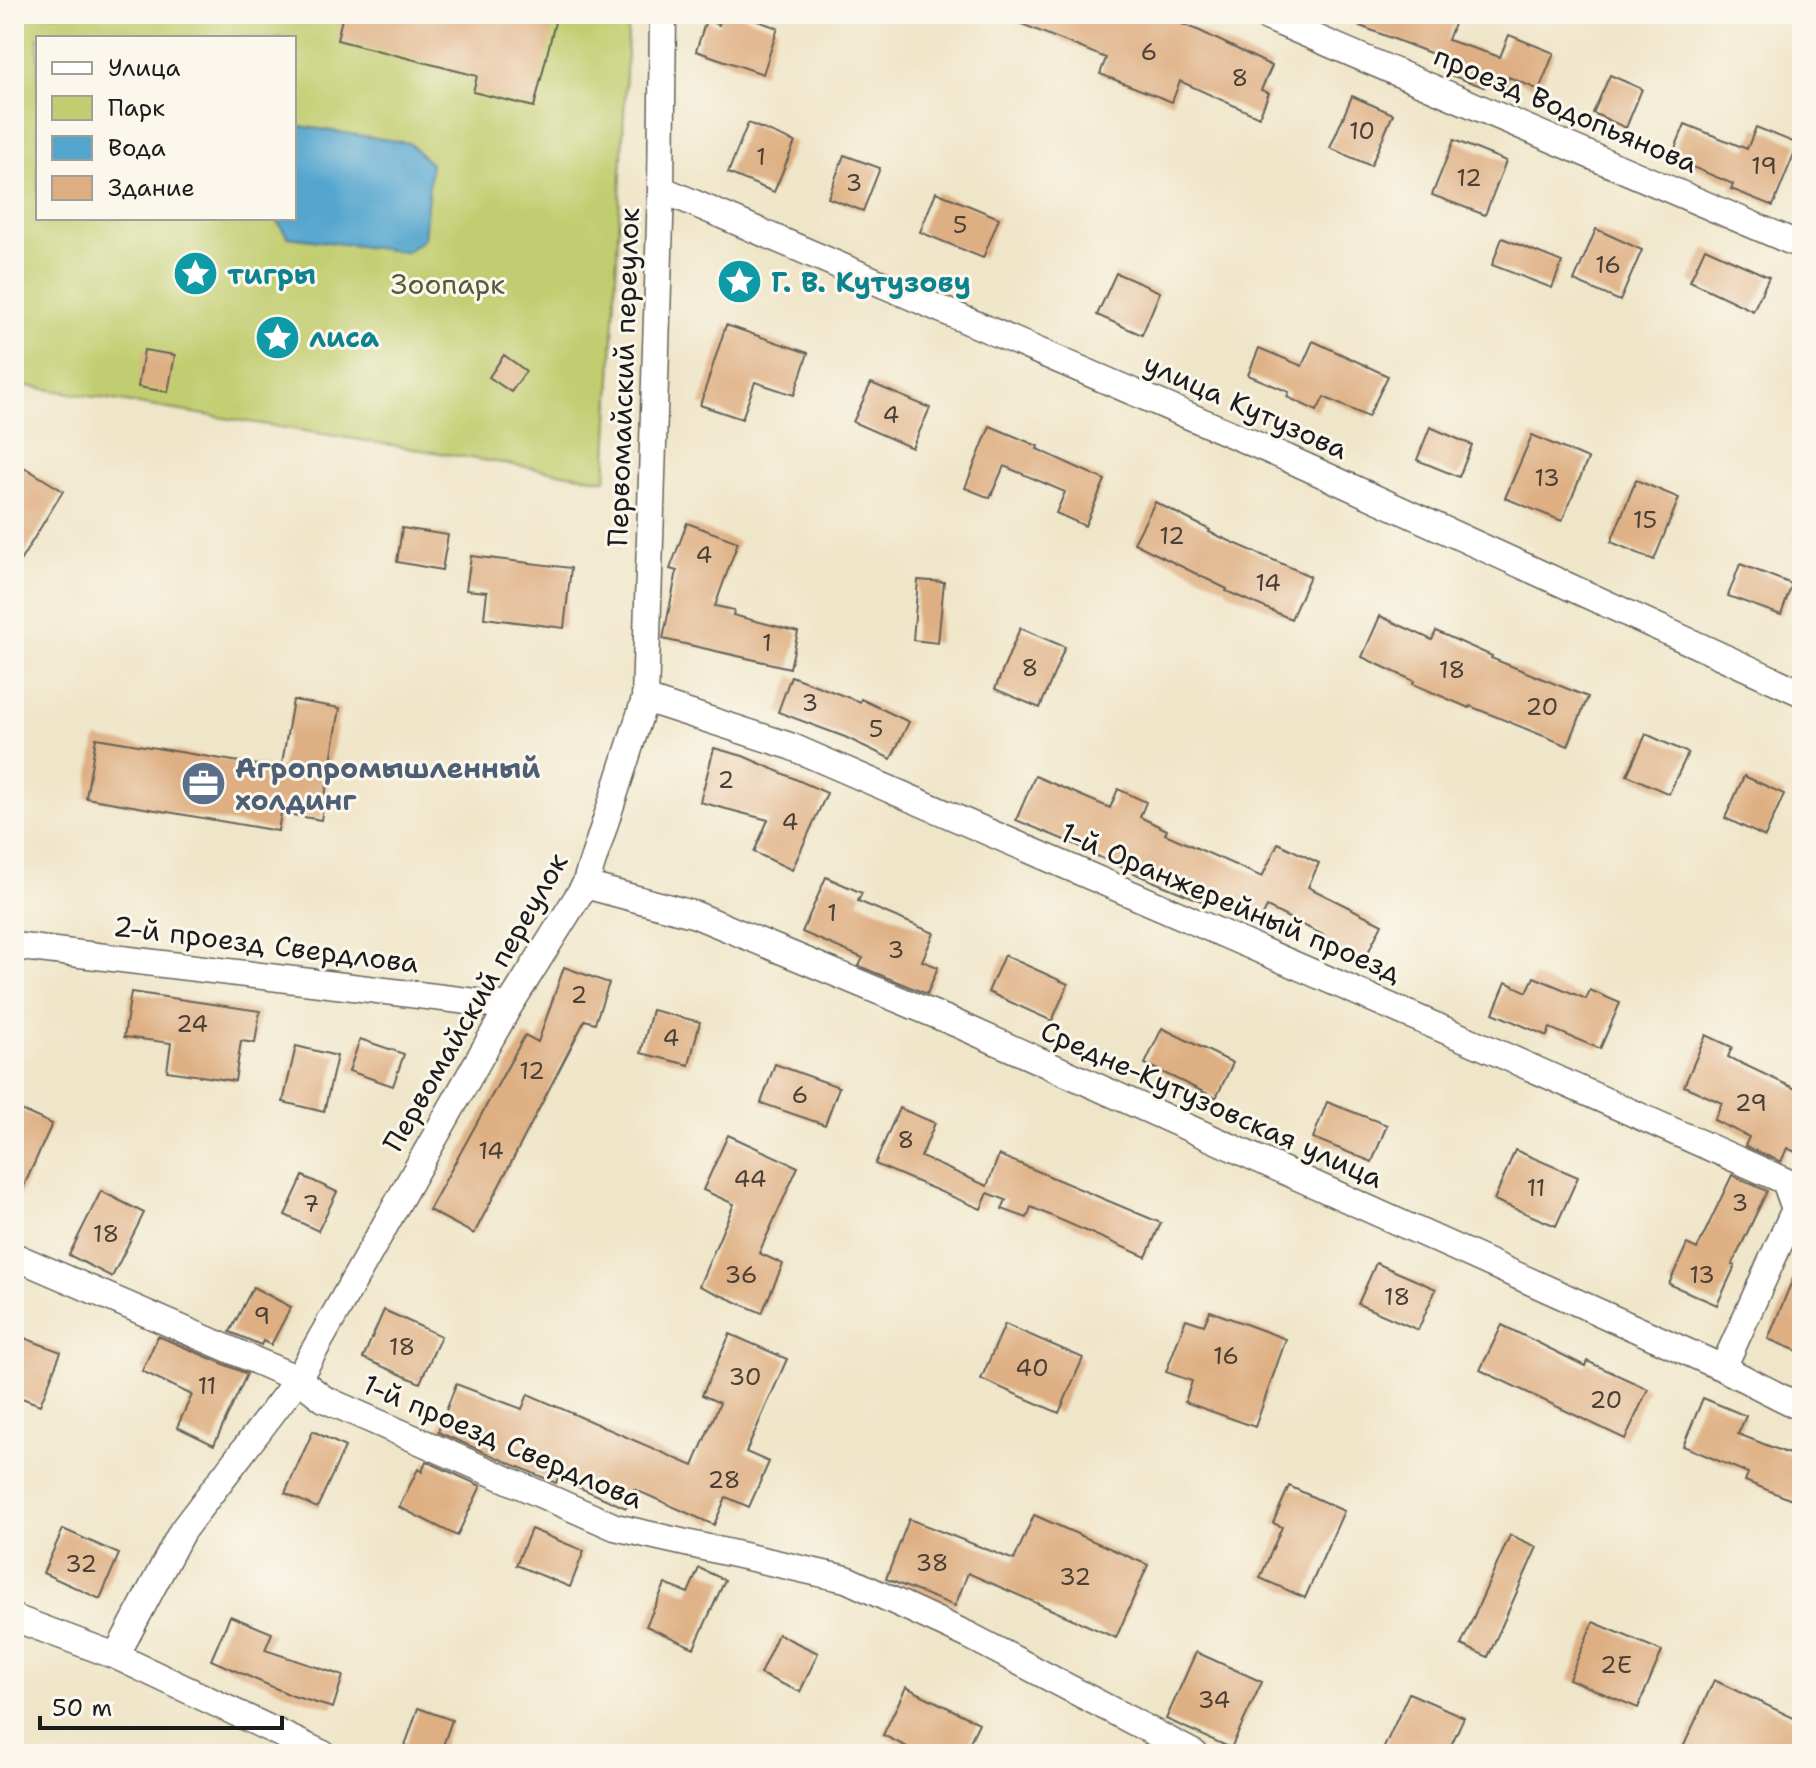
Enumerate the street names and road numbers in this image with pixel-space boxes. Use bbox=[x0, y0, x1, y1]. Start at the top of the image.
street label: проезд Водопьянова bbox=[1428, 36, 1704, 182]
street label: Первомайский переулок bbox=[598, 207, 648, 547]
street label: улица Кутузова bbox=[1138, 344, 1354, 468]
street label: 1-й Оранжерейный проезд bbox=[1055, 813, 1407, 991]
street label: Первомайский переулок bbox=[374, 845, 576, 1158]
street label: 2-й проезд Свердлова bbox=[111, 906, 421, 982]
street label: Средне-Кутузовская улица bbox=[1035, 1011, 1389, 1197]
street label: 1-й проезд Свердлова bbox=[357, 1365, 649, 1517]

